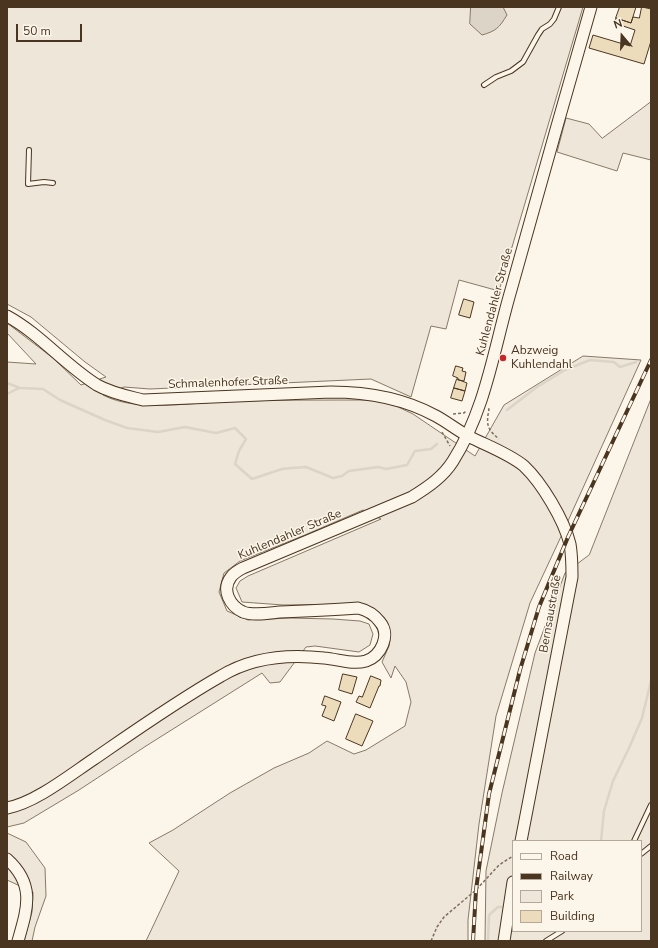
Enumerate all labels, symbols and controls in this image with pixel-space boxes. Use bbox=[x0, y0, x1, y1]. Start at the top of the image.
scale bar bbox=[18, 16, 84, 42]
north arrow bbox=[602, 16, 642, 56]
text: N bbox=[612, 16, 624, 33]
text: 50 m bbox=[23, 23, 51, 39]
street label: Kuhlendahler Straße bbox=[474, 247, 516, 357]
place label: Abzweig Kuhlendahl bbox=[511, 344, 572, 372]
marker: Abzweig Kuhlendahl bbox=[498, 353, 508, 363]
street label: Schmalenhofer Straße bbox=[168, 374, 288, 392]
street label: Kuhlendahler Straße bbox=[236, 507, 344, 563]
street label: Bernsaustraße bbox=[537, 574, 565, 654]
legend bbox=[512, 840, 642, 932]
text: Road bbox=[550, 848, 578, 864]
text: Railway bbox=[550, 868, 593, 884]
text: Park bbox=[550, 888, 574, 904]
text: Building bbox=[550, 908, 595, 924]

